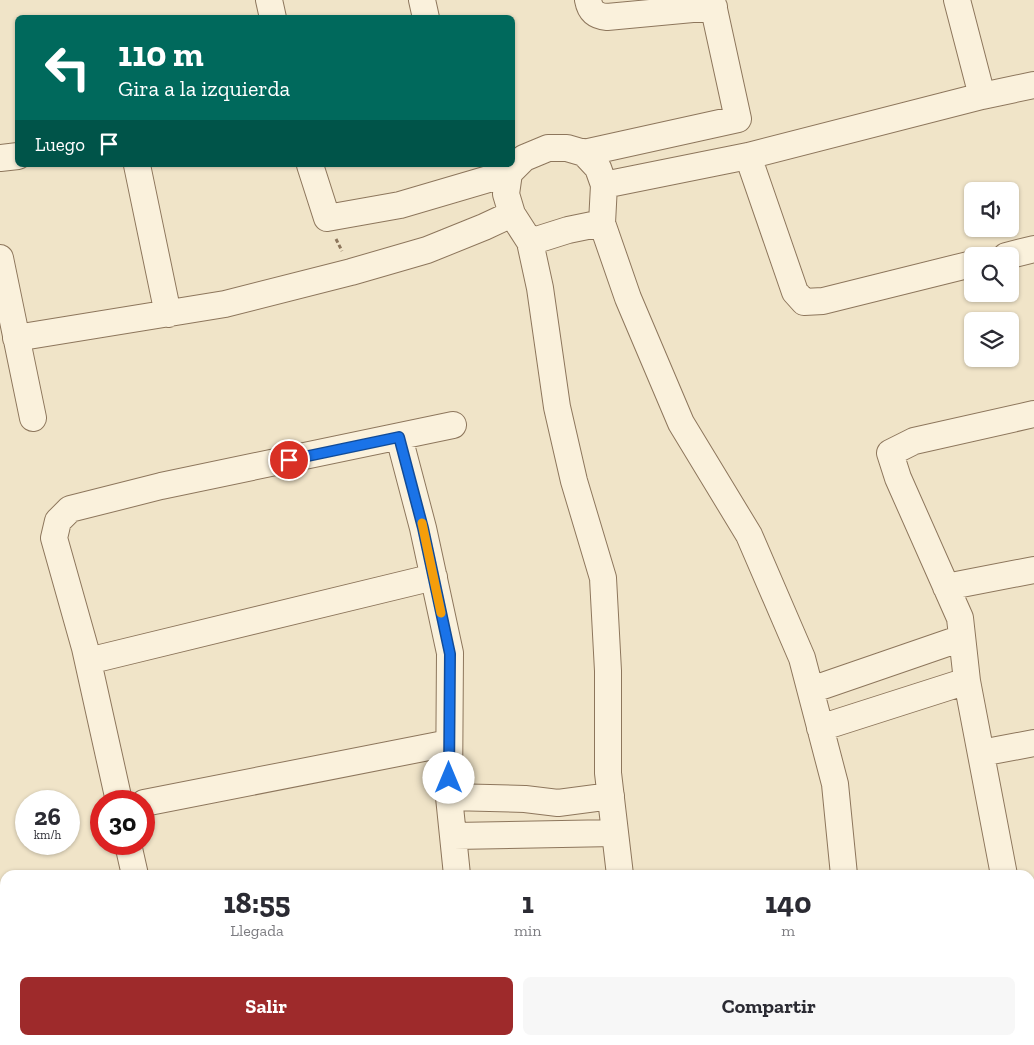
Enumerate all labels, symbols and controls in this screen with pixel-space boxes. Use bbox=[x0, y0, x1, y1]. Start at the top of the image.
text: 110 m bbox=[118, 33, 204, 75]
icon: left bbox=[35, 35, 100, 100]
text: Gira a la izquierda bbox=[118, 75, 290, 102]
icon: arrive bbox=[95, 130, 123, 158]
text: Luego bbox=[35, 133, 85, 156]
map controls bbox=[964, 182, 1019, 367]
button: sound bbox=[964, 182, 1019, 237]
button: search bbox=[964, 247, 1019, 302]
button: layers bbox=[964, 312, 1019, 367]
pin bbox=[268, 439, 310, 481]
icon: arrive bbox=[275, 446, 303, 474]
position arrow bbox=[422, 751, 474, 803]
speed limit sign: 30 bbox=[90, 790, 155, 855]
text: 26 bbox=[34, 801, 61, 831]
text: km/h bbox=[34, 828, 61, 842]
text: 18:55 bbox=[223, 885, 291, 921]
text: 1 bbox=[522, 885, 534, 921]
text: 140 bbox=[765, 885, 811, 921]
text: Llegada bbox=[230, 921, 284, 940]
text: min bbox=[514, 921, 542, 940]
text: m bbox=[781, 921, 795, 940]
button: Salir bbox=[20, 977, 513, 1035]
button: Compartir bbox=[523, 977, 1015, 1035]

